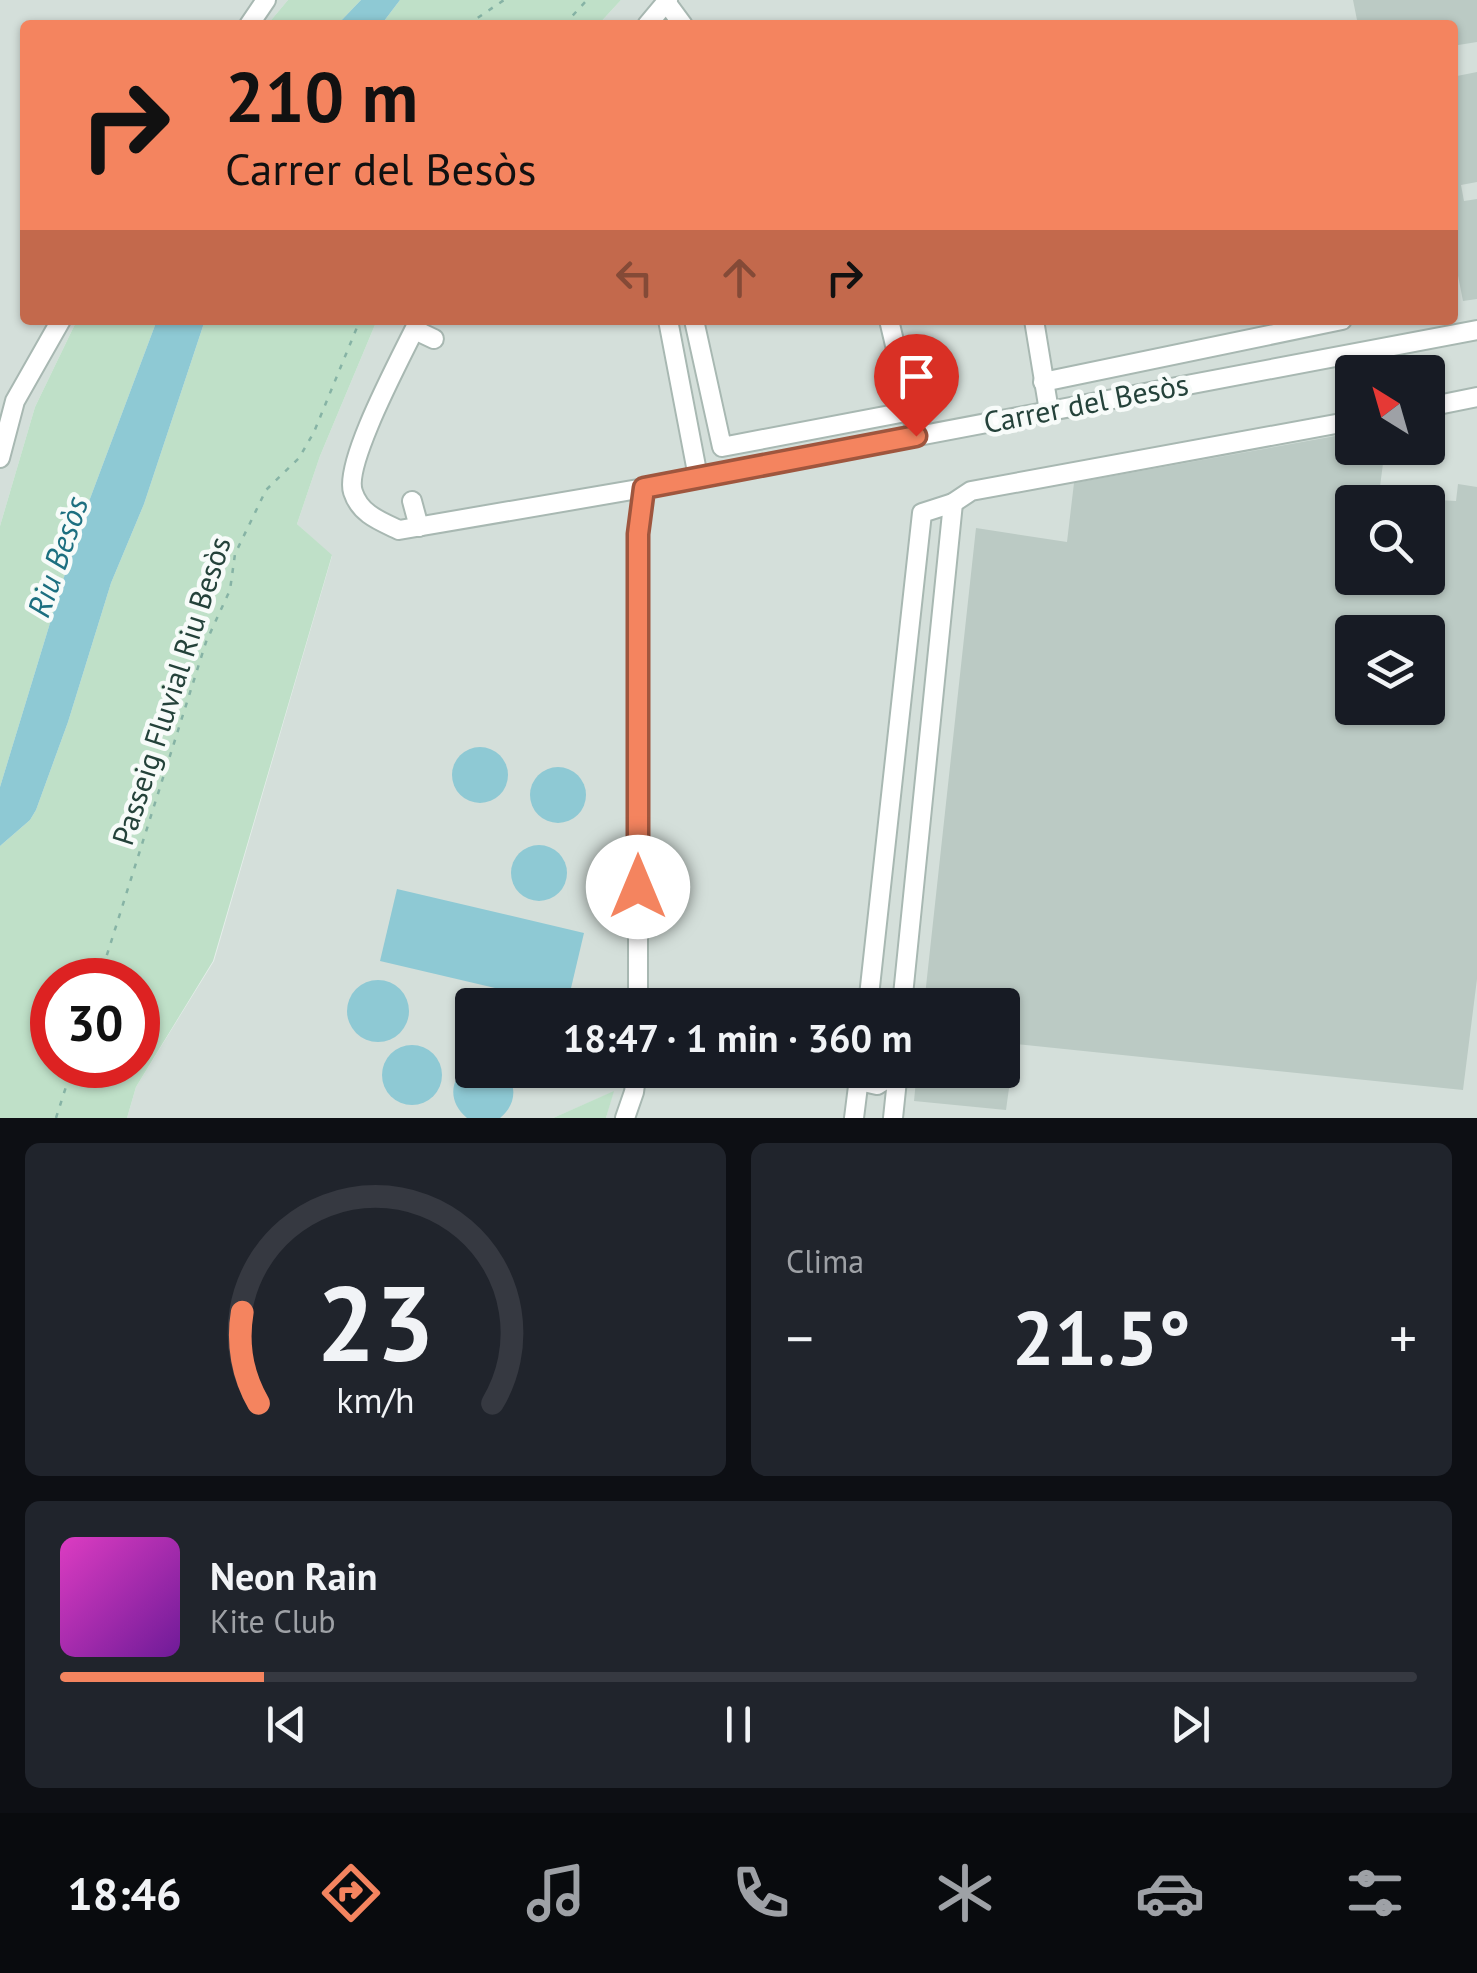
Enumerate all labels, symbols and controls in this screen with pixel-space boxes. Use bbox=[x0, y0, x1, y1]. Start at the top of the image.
text: 210 m bbox=[225, 51, 418, 141]
icon: right bbox=[60, 60, 190, 190]
text: Carrer del Besòs bbox=[225, 139, 536, 197]
icon: left bbox=[607, 250, 662, 305]
icon: ahead bbox=[712, 250, 767, 305]
icon: right bbox=[817, 250, 872, 305]
pin bbox=[874, 334, 959, 437]
icon: arrive bbox=[889, 349, 944, 404]
north arrow bbox=[1335, 355, 1445, 465]
map controls bbox=[1335, 355, 1445, 725]
street label: Carrer del Besòs bbox=[980, 364, 1191, 441]
button: search bbox=[1335, 485, 1445, 595]
water label: Riu Besòs bbox=[17, 491, 97, 623]
street label: Passeig Fluvial Riu Besòs bbox=[102, 531, 239, 850]
button: layers bbox=[1335, 615, 1445, 725]
position arrow bbox=[586, 835, 690, 939]
speed limit sign: 30 bbox=[30, 958, 160, 1088]
text: 18:47 · 1 min · 360 m bbox=[563, 1013, 912, 1062]
text: Clima bbox=[786, 1240, 864, 1282]
text: 23 bbox=[317, 1255, 434, 1390]
text: 21.5° bbox=[1012, 1289, 1191, 1386]
text: − bbox=[786, 1302, 814, 1373]
text: + bbox=[1389, 1302, 1417, 1373]
text: km/h bbox=[336, 1377, 415, 1423]
text: Neon Rain bbox=[210, 1551, 377, 1600]
text: Kite Club bbox=[210, 1600, 336, 1642]
icon: previous bbox=[259, 1697, 314, 1752]
icon: pause bbox=[711, 1697, 766, 1752]
icon: next bbox=[1163, 1697, 1218, 1752]
icon: directions bbox=[316, 1858, 386, 1928]
icon: music bbox=[521, 1858, 591, 1928]
icon: phone bbox=[726, 1858, 796, 1928]
icon: climate bbox=[930, 1858, 1000, 1928]
icon: car bbox=[1135, 1858, 1205, 1928]
icon: filters bbox=[1340, 1858, 1410, 1928]
text: 18:46 bbox=[67, 1864, 182, 1922]

